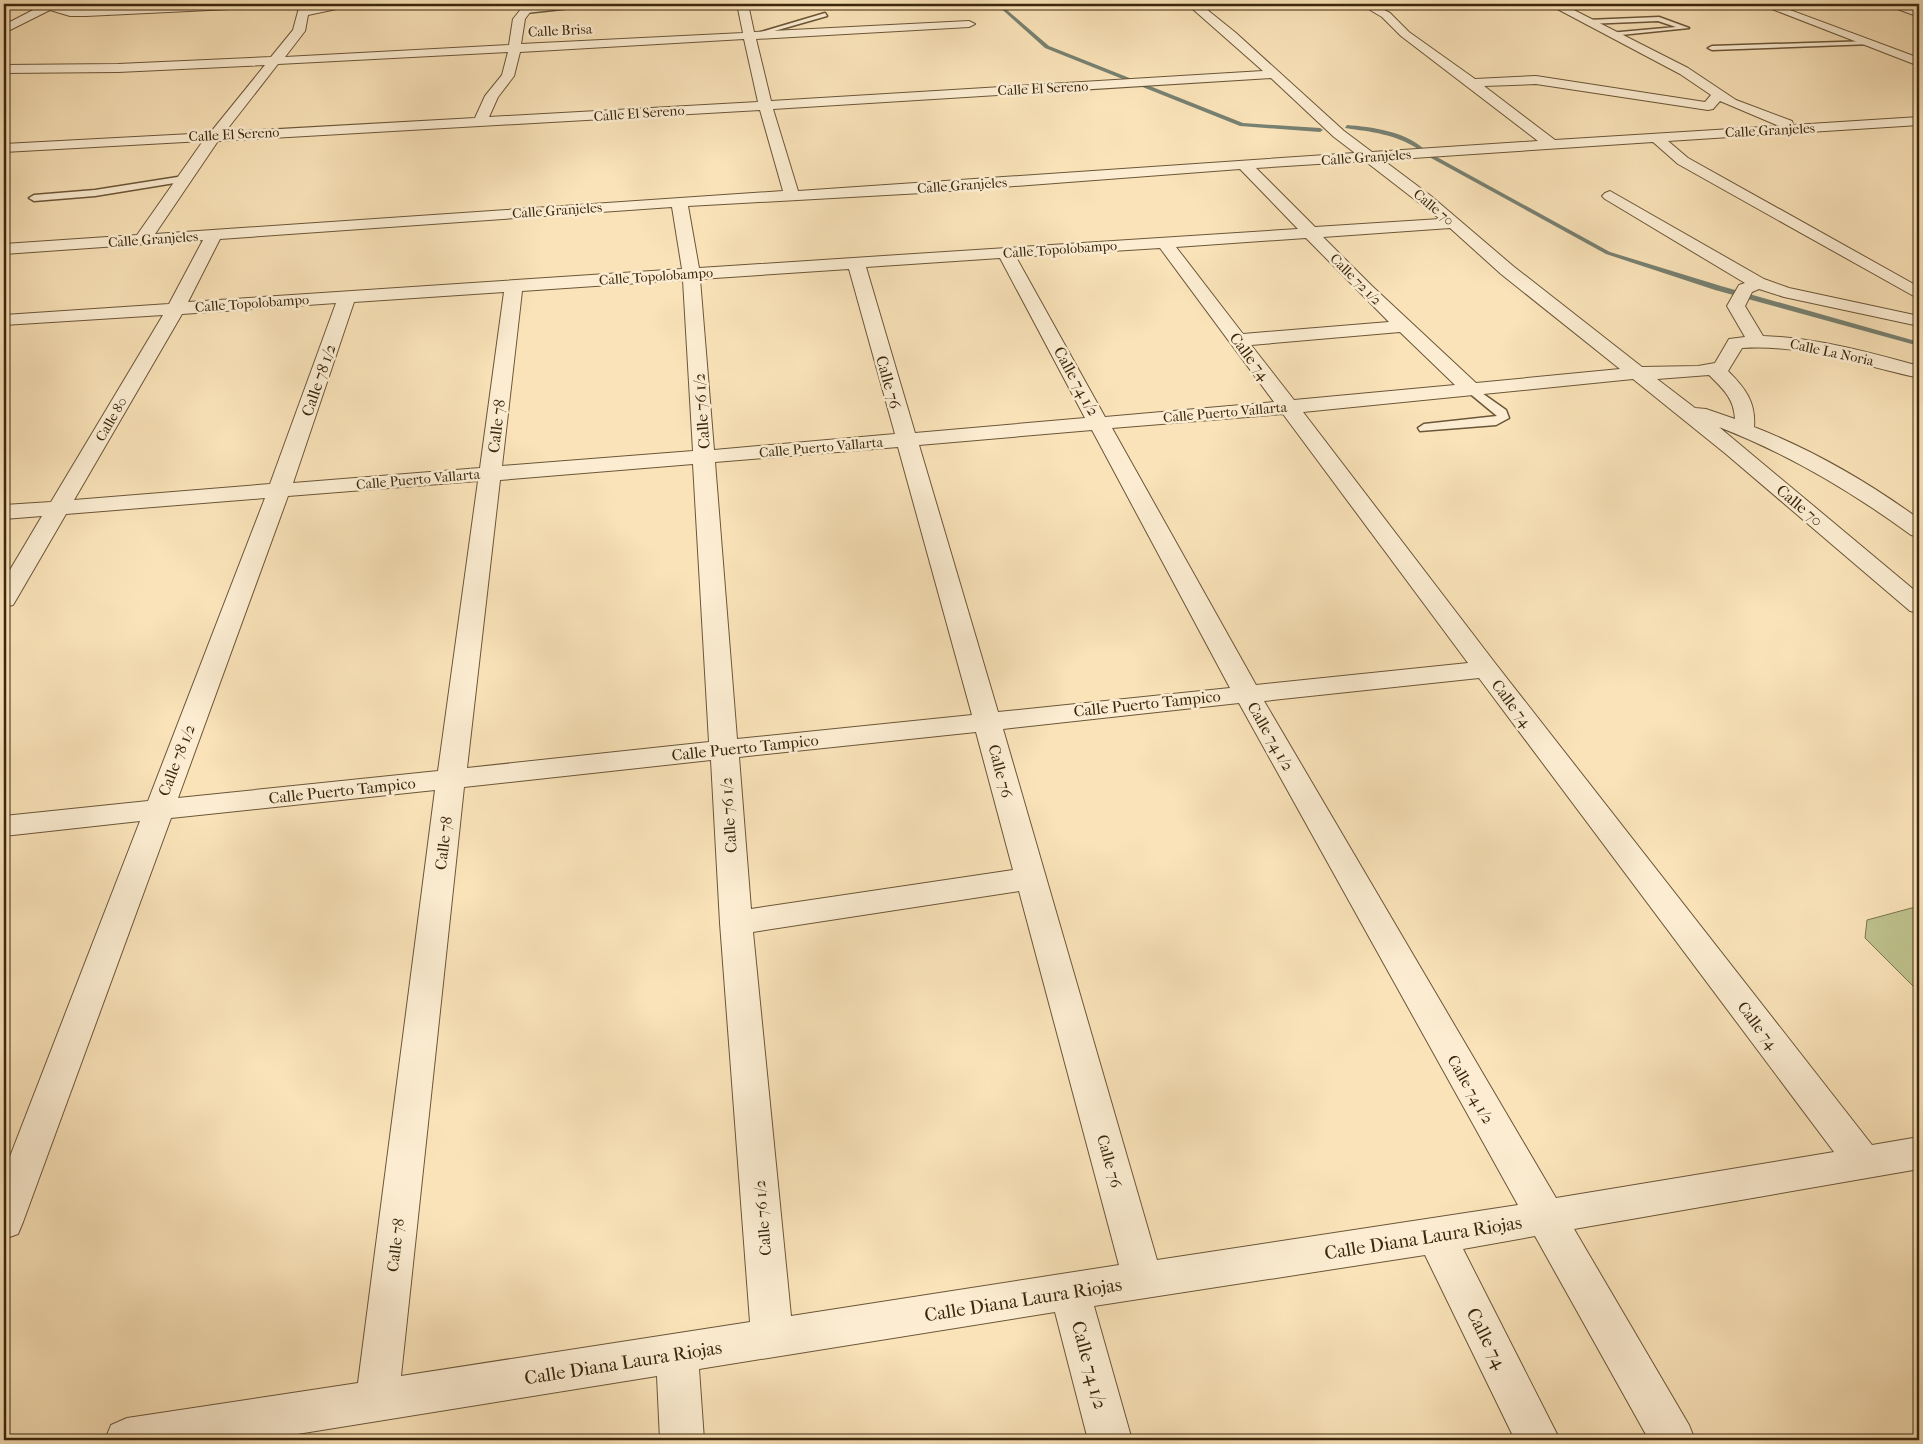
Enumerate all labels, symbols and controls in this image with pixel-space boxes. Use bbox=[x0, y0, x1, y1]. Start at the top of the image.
street label: Calle Brisa bbox=[527, 20, 593, 41]
street label: Calle El Sereno bbox=[997, 78, 1089, 99]
street label: Calle El Sereno bbox=[593, 102, 685, 125]
street label: Calle Granjeles bbox=[1725, 120, 1815, 141]
street label: Calle El Sereno bbox=[188, 124, 280, 145]
street label: Calle Granjeles bbox=[1320, 146, 1412, 169]
street label: Calle Granjeles bbox=[916, 174, 1008, 197]
street label: Calle 70 bbox=[1410, 185, 1457, 229]
street label: Calle Granjeles bbox=[511, 199, 603, 222]
street label: Calle Granjeles bbox=[107, 228, 199, 251]
street label: Calle Topolobampo bbox=[1002, 237, 1118, 262]
street label: Calle 72 1/2 bbox=[1326, 250, 1385, 309]
street label: Calle Topolobampo bbox=[598, 264, 714, 289]
street label: Calle Topolobampo bbox=[194, 291, 310, 316]
street label: Calle 74 bbox=[1225, 329, 1274, 384]
street label: Calle La Noria bbox=[1788, 335, 1876, 370]
street label: Calle 78 1/2 bbox=[297, 341, 340, 419]
street label: Calle 74 1/2 bbox=[1050, 343, 1103, 419]
street label: Calle 76 bbox=[872, 353, 905, 411]
street label: Calle 76 1/2 bbox=[689, 372, 714, 449]
street label: Calle 80 bbox=[92, 394, 131, 444]
street label: Calle 78 bbox=[484, 398, 509, 454]
street label: Calle Puerto Vallarta bbox=[1162, 399, 1288, 426]
street label: Calle Puerto Vallarta bbox=[758, 434, 884, 461]
street label: Calle Puerto Vallarta bbox=[355, 466, 481, 493]
street label: Calle 70 bbox=[1773, 481, 1827, 530]
street label: Calle 74 bbox=[1487, 676, 1536, 731]
street label: Calle Puerto Tampico bbox=[1073, 686, 1221, 721]
street label: Calle 74 1/2 bbox=[1243, 698, 1298, 774]
street label: Calle 78 1/2 bbox=[154, 722, 199, 799]
street label: Calle Puerto Tampico bbox=[671, 730, 819, 765]
street label: Calle 76 bbox=[984, 742, 1017, 800]
street label: Calle Puerto Tampico bbox=[268, 773, 416, 808]
street label: Calle 76 1/2 bbox=[716, 776, 741, 853]
street label: Calle 78 bbox=[431, 815, 456, 871]
street label: Calle 74 bbox=[1733, 998, 1782, 1053]
street label: Calle 74 1/2 bbox=[1443, 1051, 1498, 1127]
street label: Calle 76 bbox=[1093, 1132, 1126, 1190]
street label: Calle 76 1/2 bbox=[750, 1179, 775, 1257]
street label: Calle Diana Laura Riojas bbox=[1323, 1212, 1523, 1264]
street label: Calle 78 bbox=[383, 1217, 408, 1273]
street label: Calle Diana Laura Riojas bbox=[923, 1274, 1123, 1326]
street label: Calle 74 bbox=[1461, 1304, 1511, 1373]
street label: Calle 74 1/2 bbox=[1067, 1319, 1111, 1412]
street label: Calle Diana Laura Riojas bbox=[523, 1337, 723, 1389]

